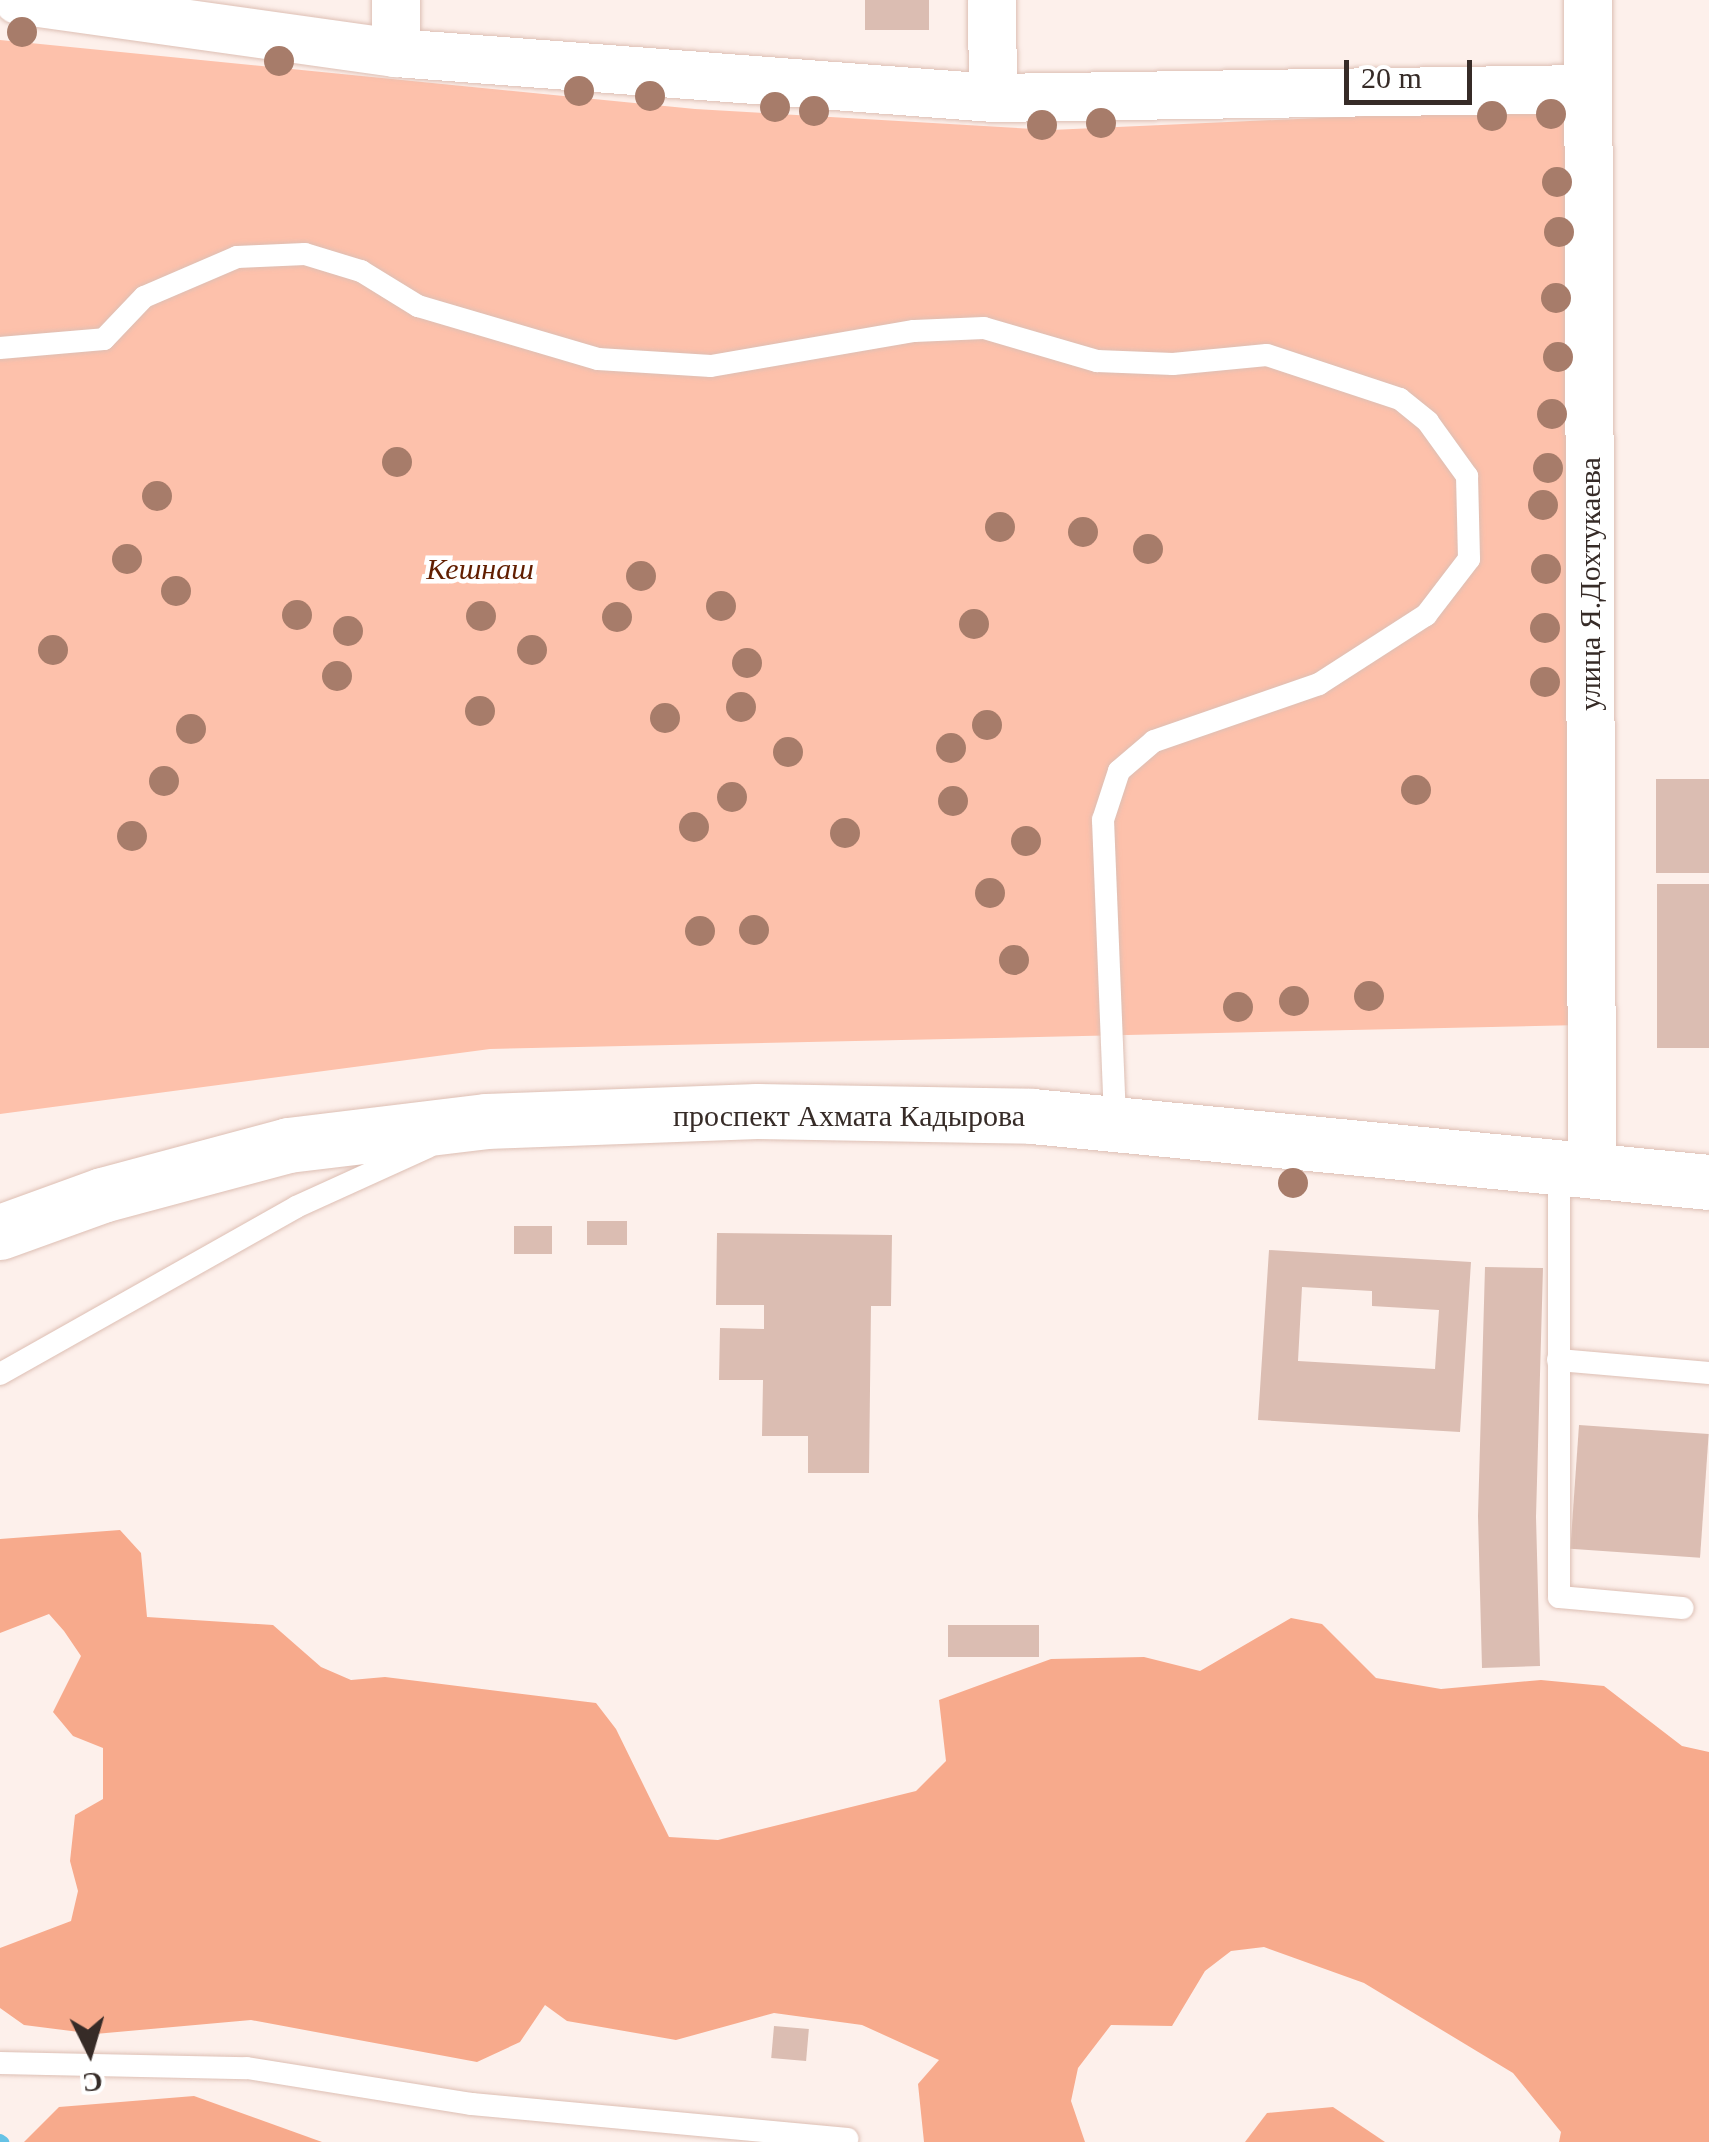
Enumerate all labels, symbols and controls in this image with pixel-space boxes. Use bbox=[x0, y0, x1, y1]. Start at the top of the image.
scale bar bbox=[1349, 40, 1476, 102]
text: 20 m bbox=[1361, 61, 1422, 94]
street label: улица Я.Дохтукаева bbox=[1572, 457, 1608, 711]
park label: Кешнаш bbox=[426, 551, 534, 587]
street label: проспект Ахмата Кадырова bbox=[673, 1098, 1025, 1134]
north arrow bbox=[40, 2002, 140, 2102]
text: С bbox=[81, 2066, 104, 2099]

